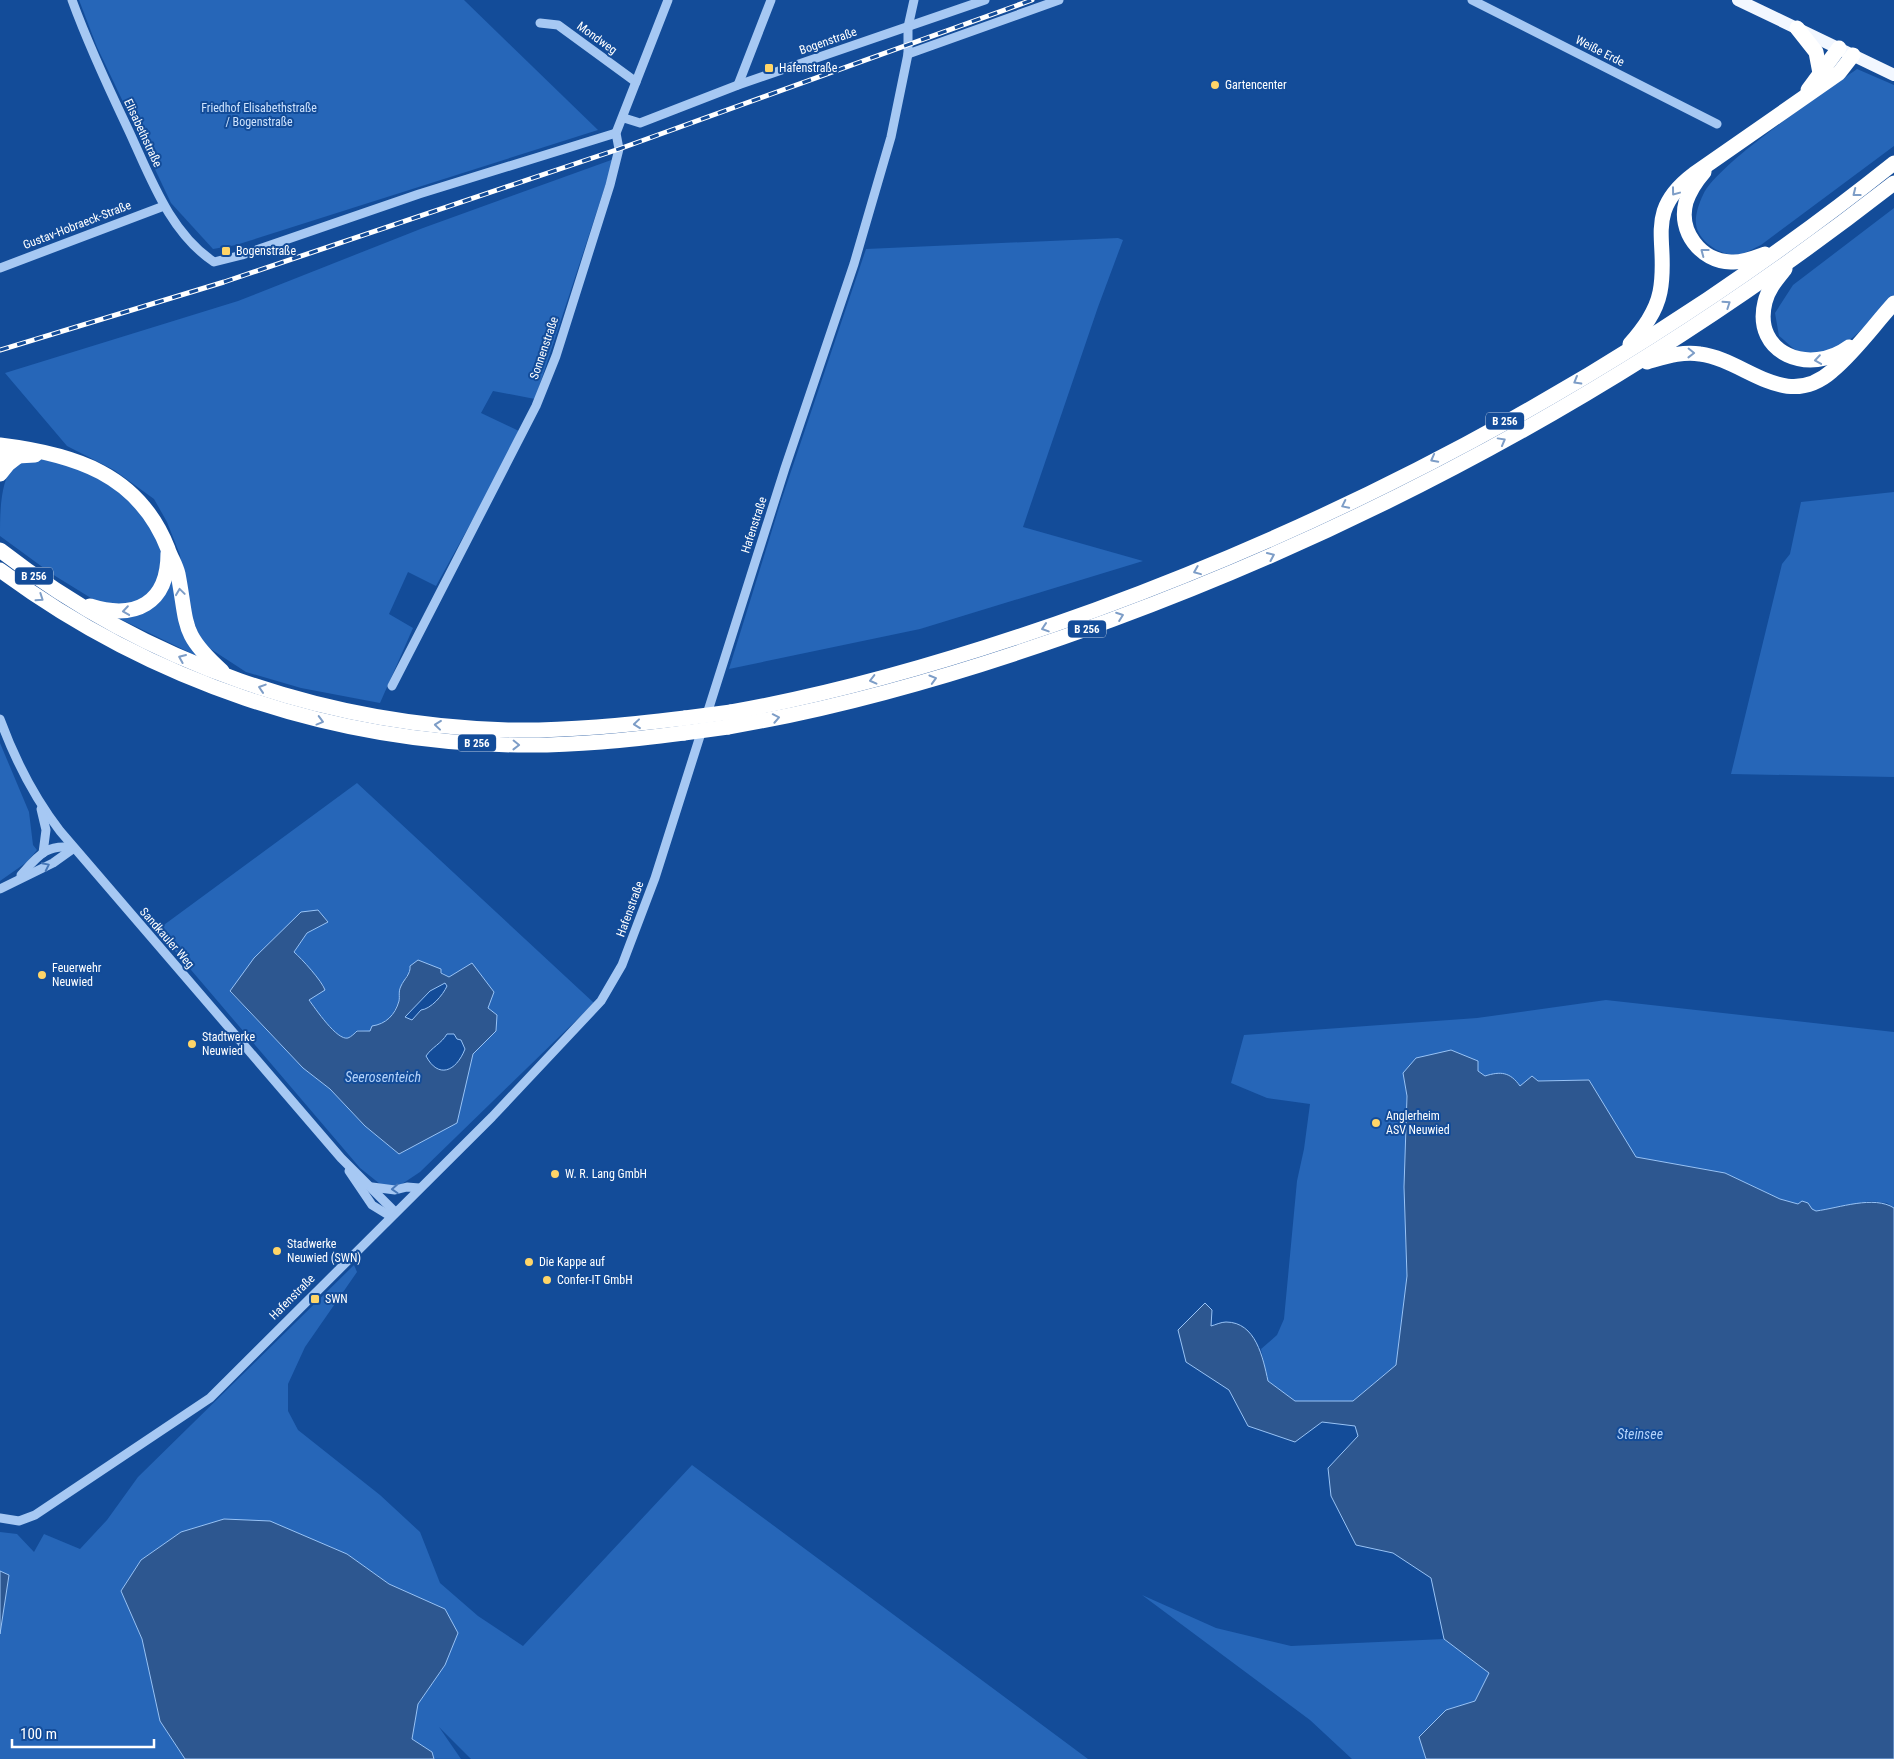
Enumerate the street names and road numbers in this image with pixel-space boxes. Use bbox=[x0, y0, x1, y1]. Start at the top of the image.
street label: Mondweg bbox=[574, 19, 620, 57]
street label: Bogenstraße bbox=[797, 24, 859, 57]
street label: Weiße Erde bbox=[1573, 33, 1627, 69]
street label: Elisabethstraße bbox=[121, 97, 165, 170]
street label: Gustav-Hobraeck-Straße bbox=[21, 198, 133, 252]
street label: Sonnenstraße bbox=[527, 314, 561, 381]
road number: B 256 bbox=[1486, 412, 1524, 430]
street label: Hafenstraße bbox=[738, 495, 770, 555]
road number: B 256 bbox=[15, 568, 53, 584]
road number: B 256 bbox=[1068, 620, 1106, 638]
road number: B 256 bbox=[458, 734, 496, 751]
street label: Hafenstraße bbox=[613, 879, 647, 939]
street label: Sandkauler Weg bbox=[137, 905, 197, 971]
street label: Hafenstraße bbox=[266, 1271, 318, 1323]

